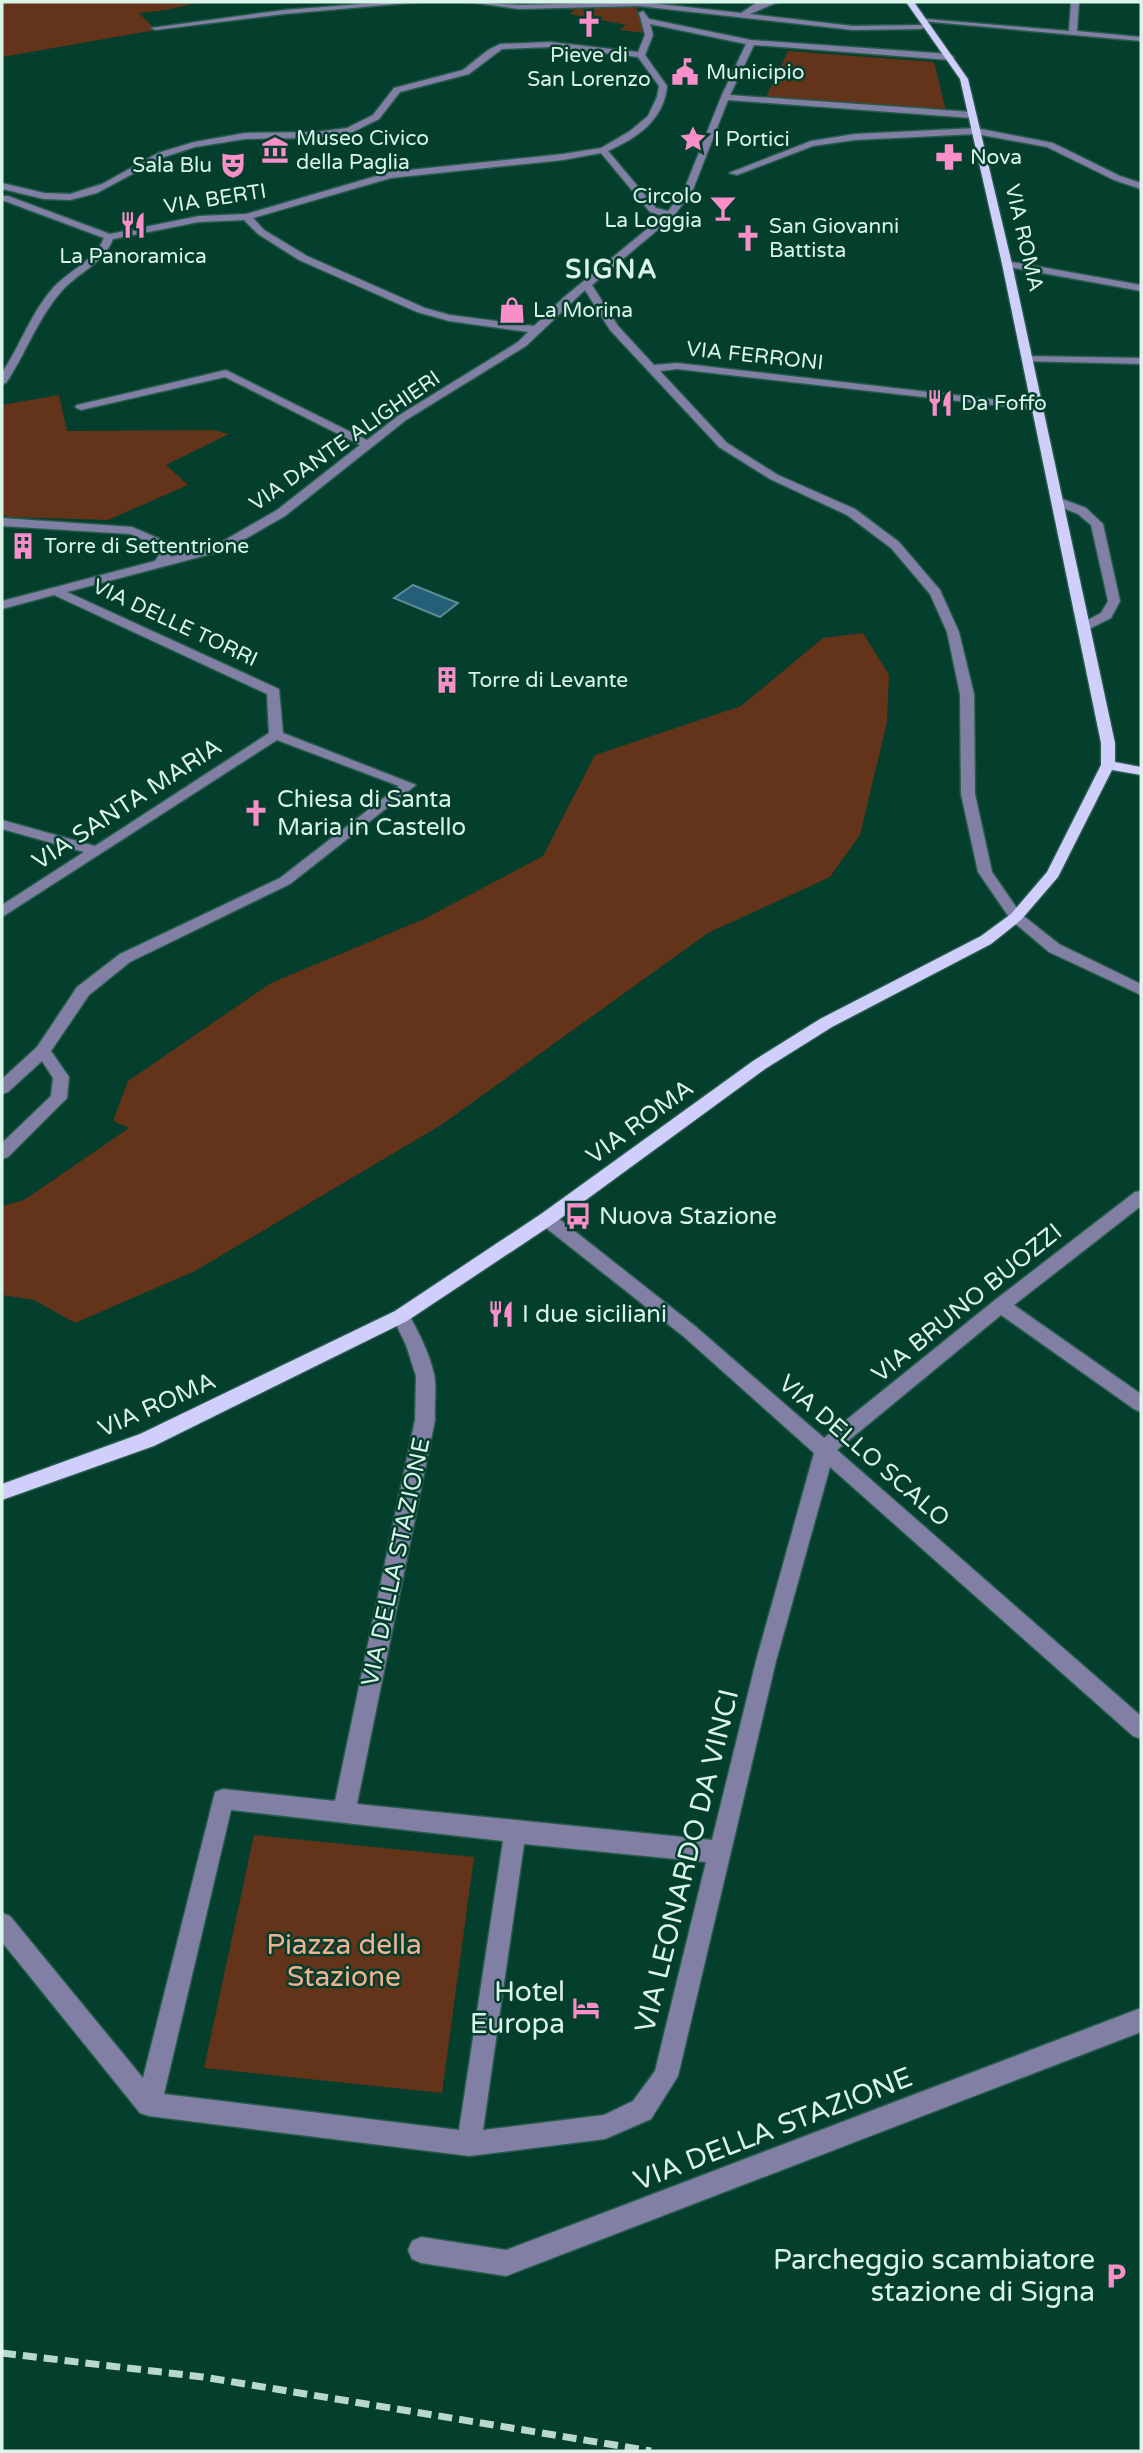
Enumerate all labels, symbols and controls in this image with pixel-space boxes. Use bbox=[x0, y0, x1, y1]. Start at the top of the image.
church icon: Pieve di San Lorenzo bbox=[574, 9, 604, 39]
place label: Pieve di San Lorenzo bbox=[527, 43, 651, 92]
public building icon: Municipio bbox=[670, 57, 700, 87]
place label: Municipio bbox=[706, 60, 805, 85]
place icon: I Portici bbox=[678, 124, 708, 154]
place label: Museo Civico della Paglia bbox=[296, 126, 429, 175]
place label: I Portici bbox=[714, 127, 790, 152]
museum icon: Museo Civico della Paglia bbox=[260, 135, 290, 165]
pharmacy icon: Nova bbox=[934, 142, 964, 172]
place label: Nova bbox=[970, 145, 1022, 170]
theatre icon: Sala Blu bbox=[218, 150, 248, 180]
place label: Sala Blu bbox=[132, 153, 212, 178]
street label: VIA BERTI bbox=[162, 179, 268, 219]
street label: VIA ROMA bbox=[999, 182, 1049, 294]
place label: Circolo La Loggia bbox=[604, 184, 702, 233]
bar icon: Circolo La Loggia bbox=[708, 193, 738, 223]
restaurant icon: La Panoramica bbox=[118, 210, 148, 240]
place label: San Giovanni Battista bbox=[769, 214, 899, 263]
church icon: San Giovanni Battista bbox=[733, 223, 763, 253]
place label: La Panoramica bbox=[59, 244, 207, 269]
district label: SIGNA bbox=[565, 254, 659, 285]
shop icon: La Morina bbox=[497, 295, 527, 325]
place label: La Morina bbox=[533, 298, 633, 323]
street label: VIA FERRONI bbox=[685, 336, 825, 376]
street label: VIA DANTE ALIGHIERI bbox=[245, 366, 445, 516]
restaurant icon: Da Foffo bbox=[925, 388, 955, 418]
place label: Da Foffo bbox=[961, 391, 1047, 416]
building icon: Torre di Settentrione bbox=[8, 531, 38, 561]
place label: Torre di Settentrione bbox=[44, 534, 249, 559]
street label: VIA DELLE TORRI bbox=[89, 574, 261, 672]
building icon: Torre di Levante bbox=[432, 665, 462, 695]
place label: Torre di Levante bbox=[468, 668, 628, 693]
street label: VIA SANTA MARIA bbox=[27, 732, 227, 876]
place label: Chiesa di Santa Maria in Castello bbox=[277, 785, 466, 842]
church icon: Chiesa di Santa Maria in Castello bbox=[241, 798, 271, 828]
street label: VIA ROMA bbox=[581, 1073, 699, 1171]
bus stop icon: Nuova Stazione bbox=[563, 1201, 593, 1231]
place label: Nuova Stazione bbox=[599, 1202, 777, 1231]
street label: VIA BRUNO BUOZZI bbox=[866, 1217, 1068, 1389]
restaurant icon: I due siciliani bbox=[486, 1299, 516, 1329]
place label: I due siciliani bbox=[522, 1300, 667, 1329]
street label: VIA ROMA bbox=[94, 1366, 220, 1444]
street label: VIA DELLO SCALO bbox=[773, 1369, 955, 1533]
street label: VIA DELLA STAZIONE bbox=[355, 1435, 437, 1689]
street label: VIA LEONARDO DA VINCI bbox=[628, 1686, 746, 2036]
park label: Piazza della Stazione bbox=[266, 1928, 422, 1994]
place label: Hotel Europa bbox=[470, 1975, 565, 2041]
hotel icon: Hotel Europa bbox=[571, 1993, 601, 2023]
street label: VIA DELLA STAZIONE bbox=[629, 2060, 917, 2198]
place label: Parcheggio scambiatore stazione di Signa bbox=[773, 2243, 1095, 2309]
parking icon: Parcheggio scambiatore stazione di Signa bbox=[1101, 2261, 1131, 2291]

